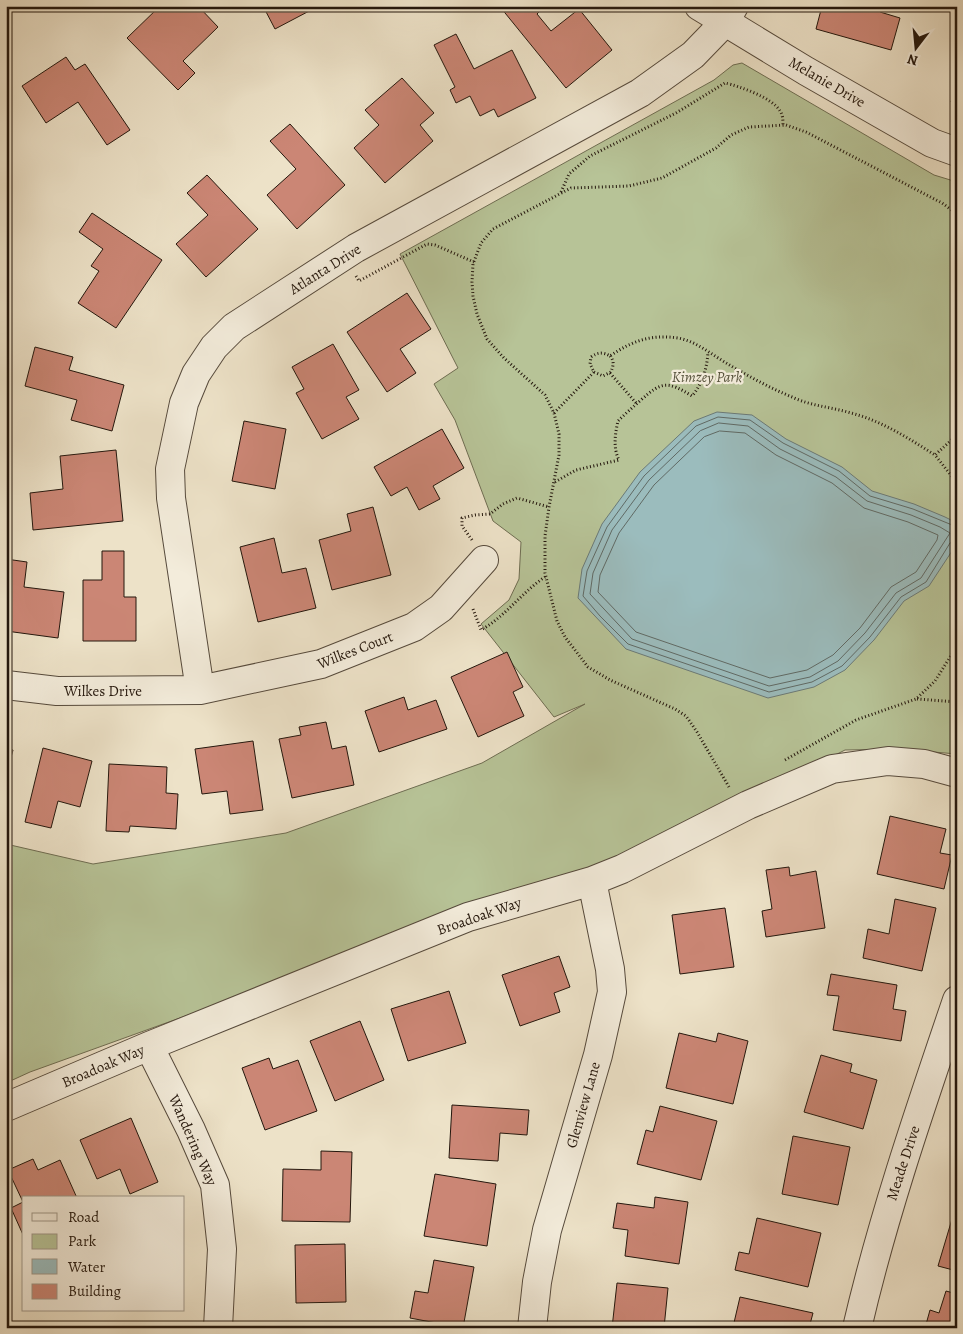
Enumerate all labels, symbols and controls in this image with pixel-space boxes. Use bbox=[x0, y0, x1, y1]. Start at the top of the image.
north arrow bbox=[890, 22, 940, 72]
text: N bbox=[905, 49, 920, 71]
street label: Melanie Drive bbox=[785, 52, 869, 112]
street label: Atlanta Drive bbox=[284, 239, 365, 300]
park label: Kimzey Park bbox=[672, 367, 743, 387]
street label: Wilkes Court bbox=[313, 626, 396, 674]
street label: Wilkes Drive bbox=[63, 681, 142, 701]
street label: Broadoak Way bbox=[434, 892, 524, 940]
street label: Broadoak Way bbox=[59, 1039, 148, 1092]
street label: Glenview Lane bbox=[561, 1059, 605, 1150]
street label: Wandering Way bbox=[164, 1090, 222, 1189]
street label: Meade Drive bbox=[882, 1123, 925, 1203]
legend bbox=[22, 1196, 185, 1312]
text: Road bbox=[68, 1207, 100, 1227]
text: Park bbox=[68, 1231, 97, 1251]
text: Water bbox=[67, 1257, 105, 1277]
text: Building bbox=[68, 1281, 121, 1301]

